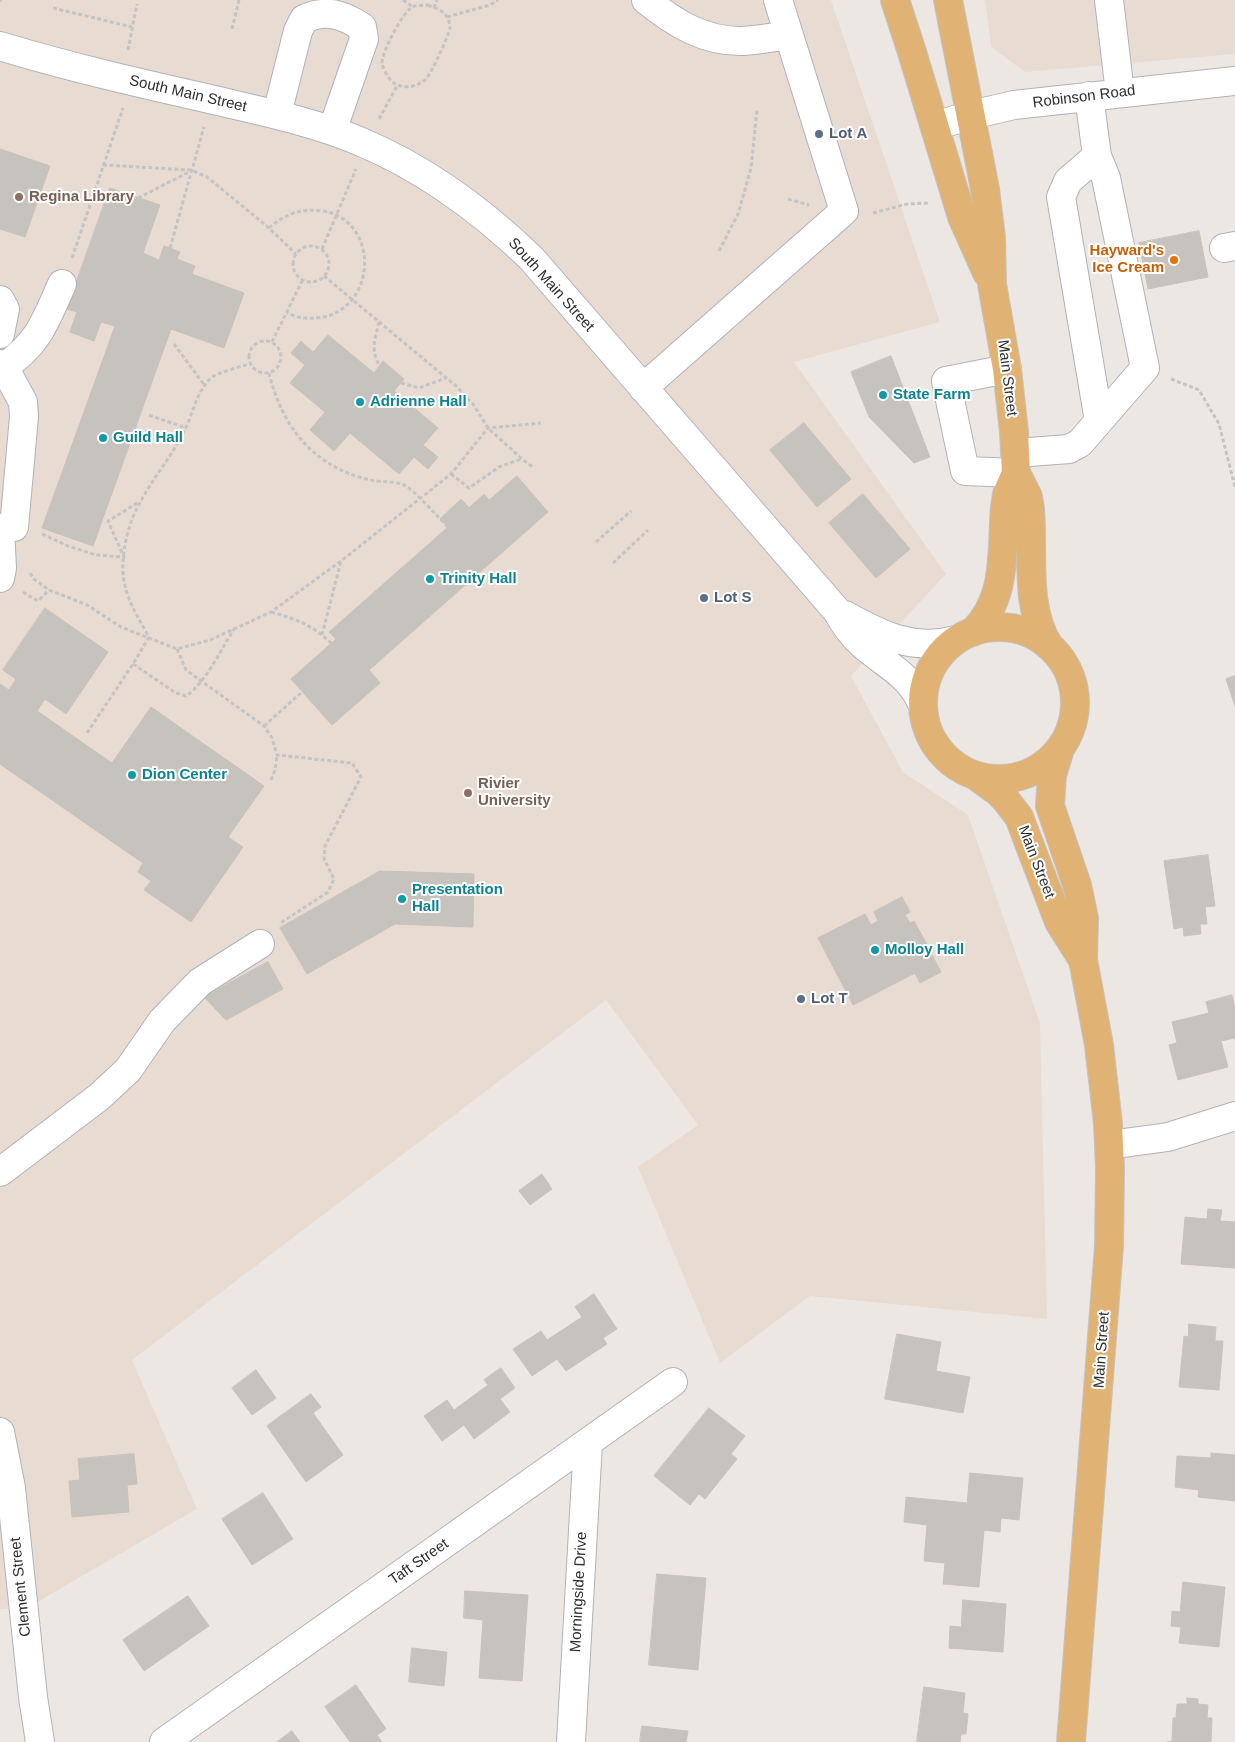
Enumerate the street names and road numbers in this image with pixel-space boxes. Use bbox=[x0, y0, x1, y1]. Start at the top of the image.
street label: South Main Street bbox=[127, 72, 249, 116]
street label: Robinson Road bbox=[1032, 82, 1136, 112]
street label: South Main Street bbox=[504, 234, 598, 336]
street label: Main Street bbox=[993, 339, 1021, 417]
street label: Main Street bbox=[1014, 823, 1058, 901]
street label: Main Street bbox=[1090, 1311, 1114, 1389]
street label: Morningside Drive bbox=[567, 1531, 591, 1653]
street label: Taft Street bbox=[386, 1535, 452, 1589]
street label: Clement Street bbox=[7, 1536, 35, 1638]

